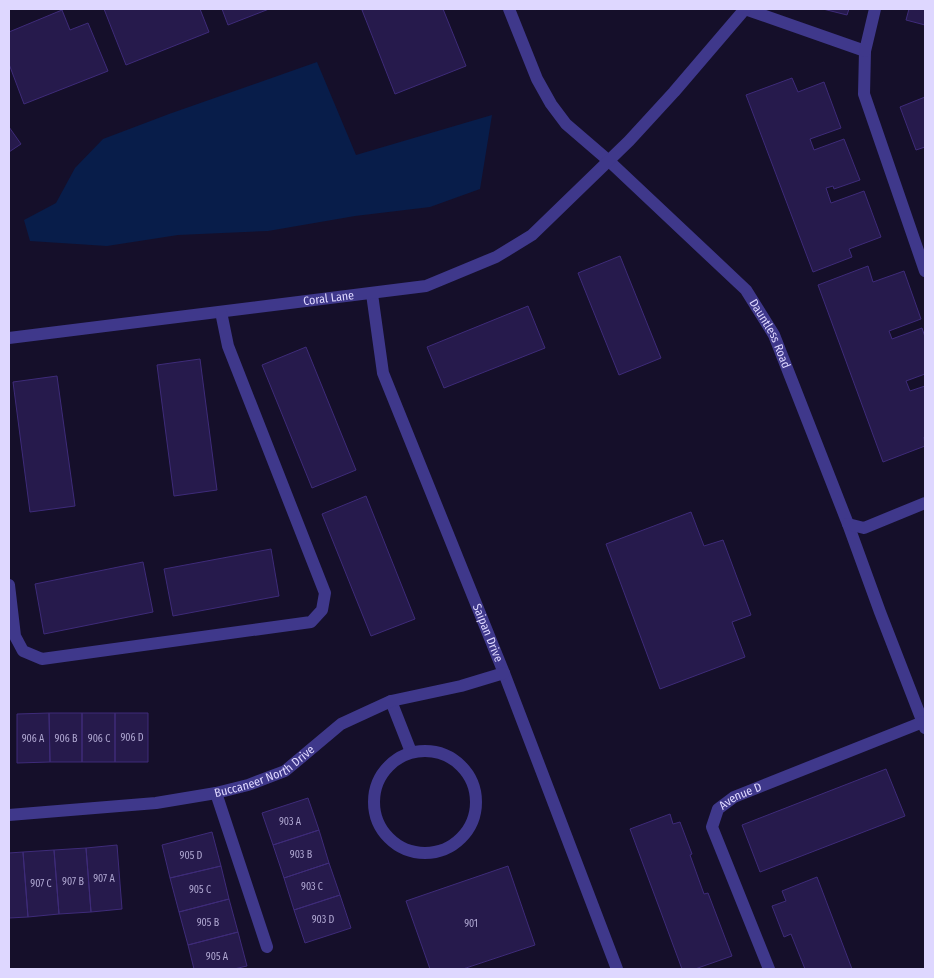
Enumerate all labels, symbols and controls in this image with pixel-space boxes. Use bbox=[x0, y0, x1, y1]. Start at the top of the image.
street label: Coral Lane bbox=[302, 288, 355, 308]
street label: Dauntless Road bbox=[746, 296, 793, 370]
street label: Saipan Drive bbox=[470, 602, 506, 664]
house number: 906 D bbox=[120, 732, 144, 744]
house number: 906 A bbox=[22, 733, 45, 745]
house number: 906 B bbox=[55, 733, 78, 745]
house number: 906 C bbox=[88, 733, 110, 745]
street label: Buccaneer North Drive bbox=[213, 742, 317, 800]
street label: Avenue D bbox=[716, 780, 764, 813]
house number: 903 A bbox=[279, 816, 302, 828]
house number: 903 B bbox=[290, 849, 313, 861]
house number: 905 D bbox=[180, 850, 203, 862]
house number: 907 A bbox=[93, 873, 116, 885]
house number: 907 B bbox=[62, 876, 84, 888]
house number: 907 C bbox=[30, 878, 52, 890]
house number: 903 C bbox=[301, 881, 323, 893]
house number: 905 C bbox=[189, 884, 211, 896]
house number: 903 D bbox=[312, 914, 335, 926]
house number: 905 B bbox=[197, 917, 220, 929]
house number: 901 bbox=[464, 918, 478, 930]
house number: 905 A bbox=[206, 951, 229, 963]

